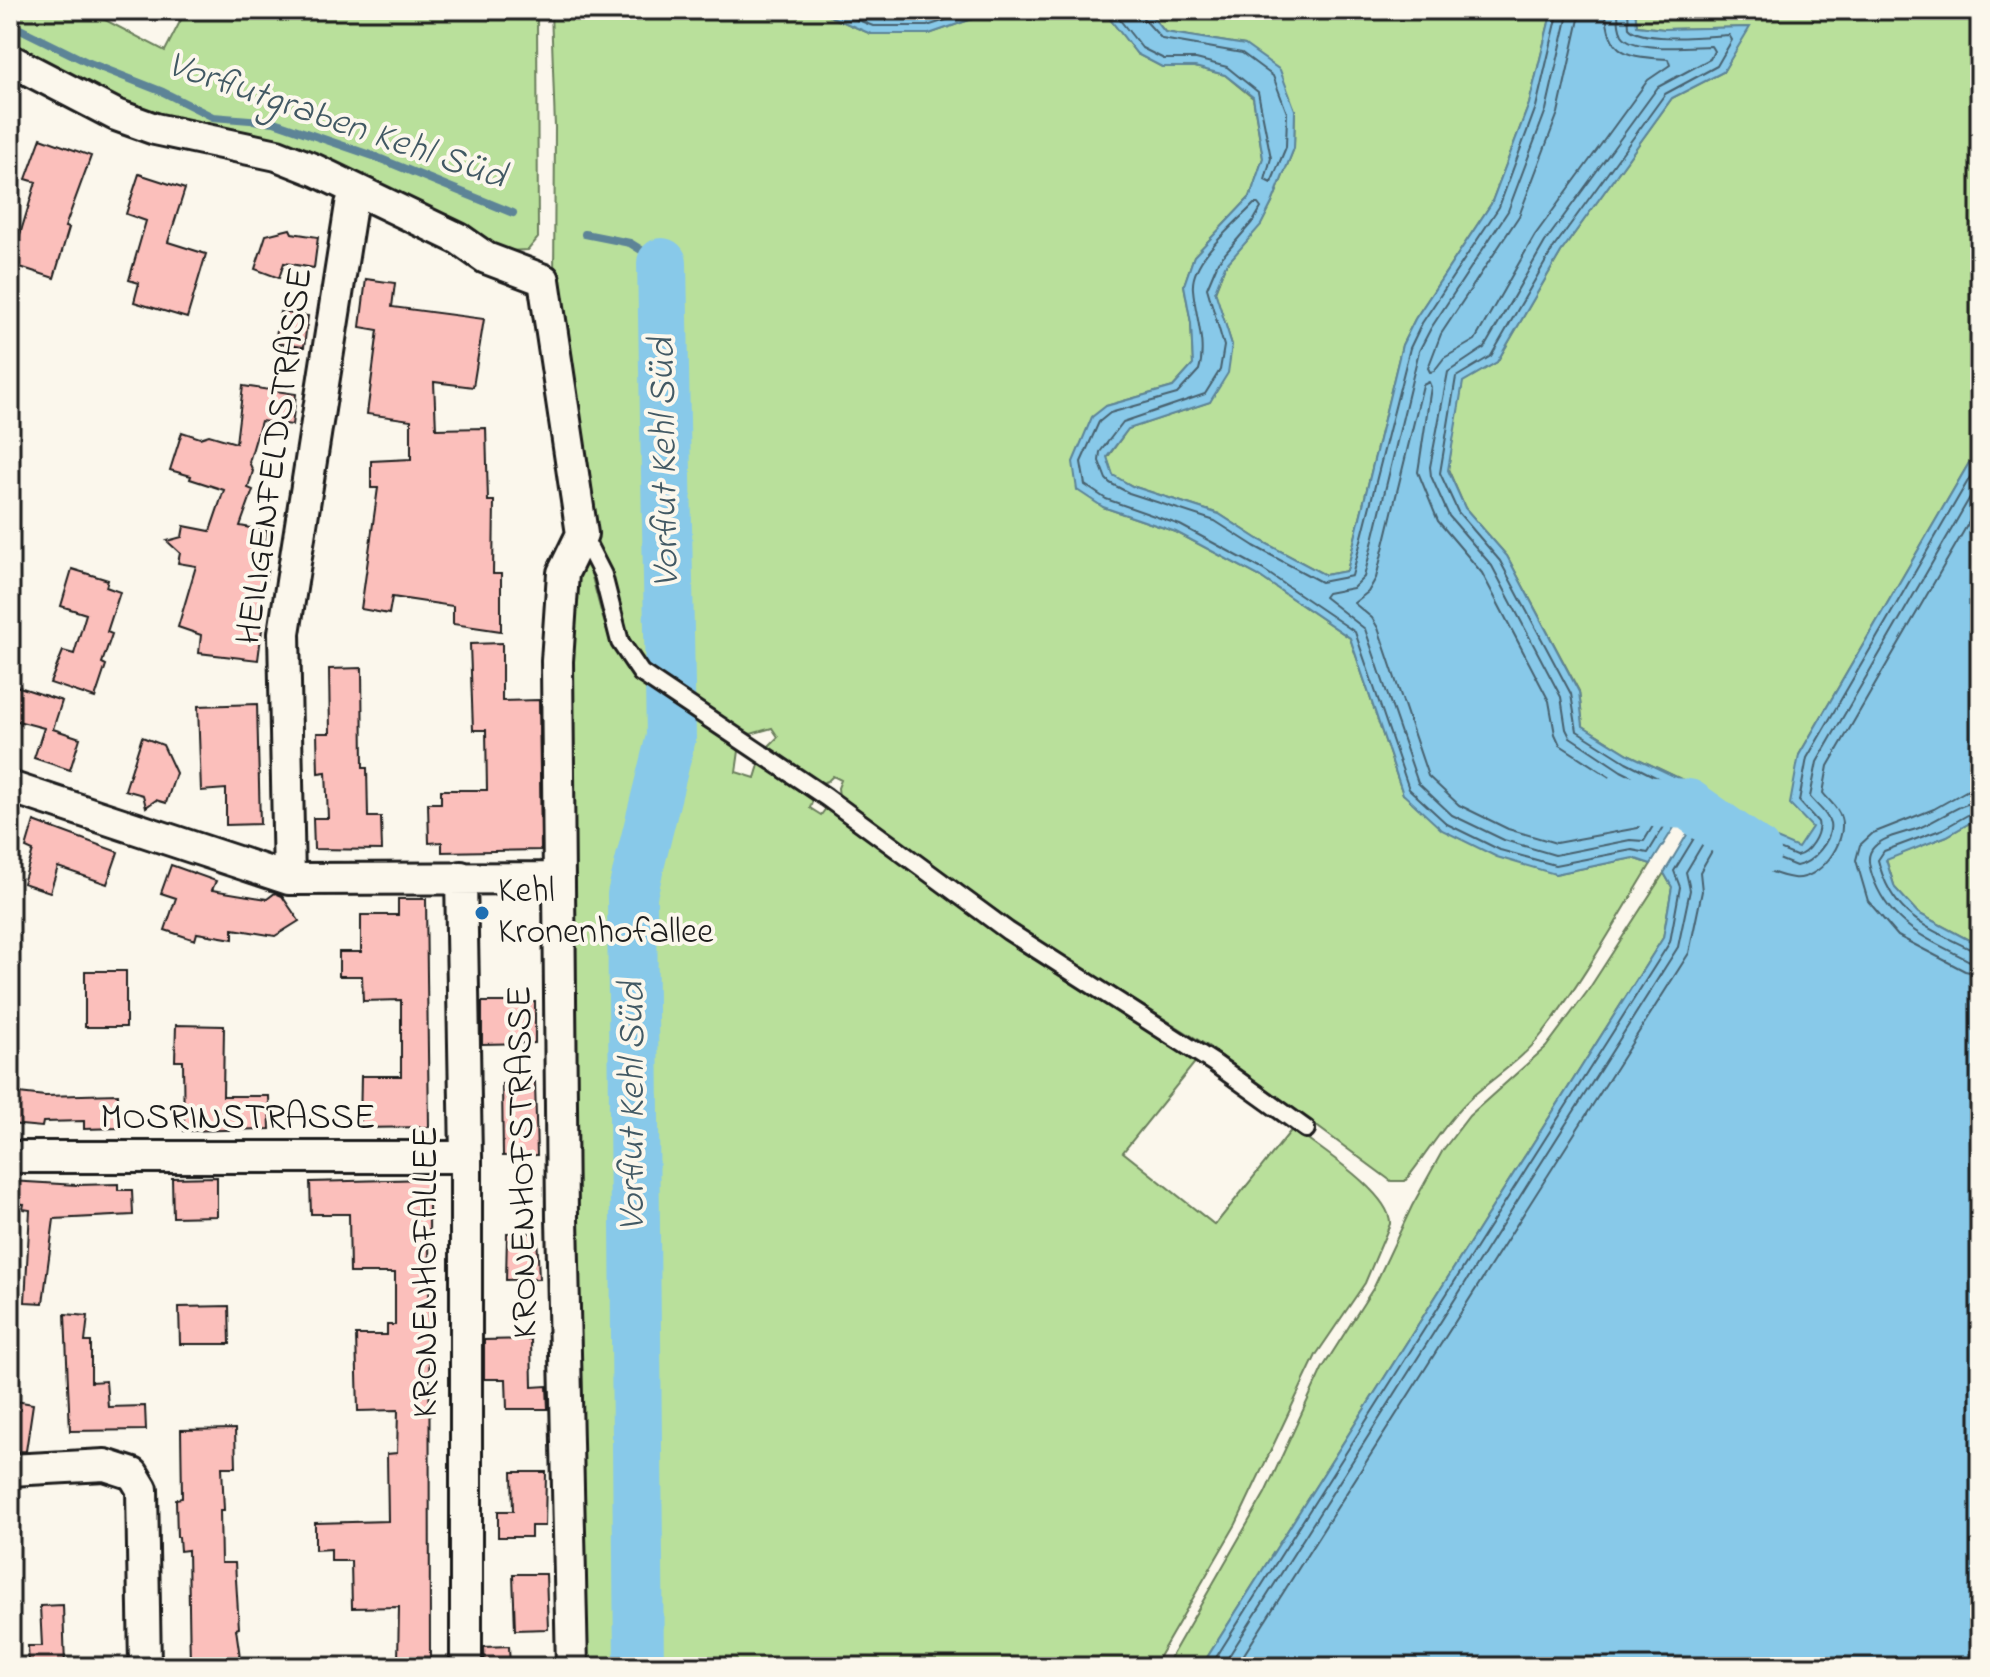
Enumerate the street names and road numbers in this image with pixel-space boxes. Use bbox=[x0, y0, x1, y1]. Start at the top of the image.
street label: HEILIGENFELDSTRASSE bbox=[223, 264, 329, 648]
street label: KRONENHOFSTRASSE bbox=[494, 985, 554, 1339]
street label: MOSRINSTRASSE bbox=[100, 1093, 376, 1146]
street label: KRONENHOFALLEE bbox=[401, 1126, 454, 1418]

